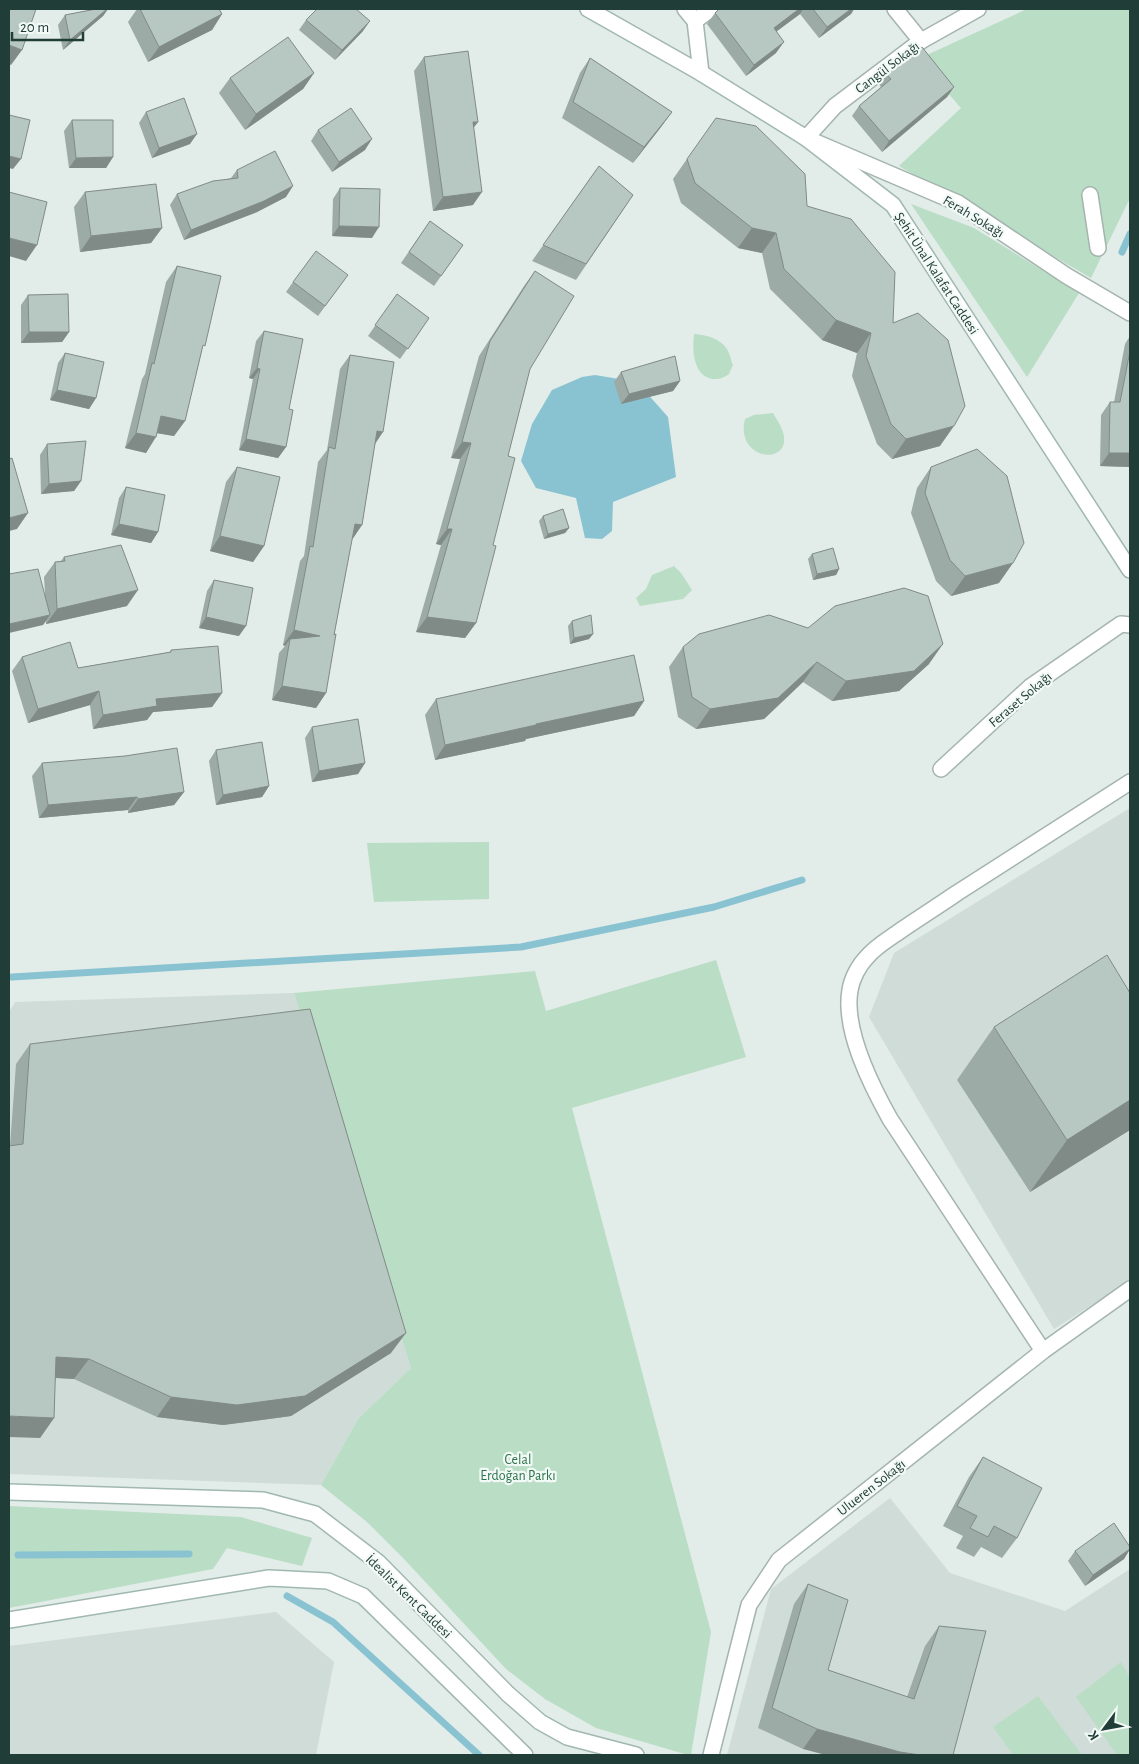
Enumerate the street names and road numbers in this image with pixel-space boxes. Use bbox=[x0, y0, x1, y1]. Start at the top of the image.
street label: Cangül Sokağı bbox=[853, 39, 922, 96]
street label: Ferah Sokağı bbox=[941, 193, 1006, 240]
street label: Şehit Ünal Kalafat Caddesi bbox=[891, 208, 983, 337]
street label: Feraset Sokağı bbox=[987, 670, 1055, 730]
street label: Ulueren Sokağı bbox=[835, 1457, 908, 1519]
street label: İdealist Kent Caddesi bbox=[363, 1550, 456, 1641]

